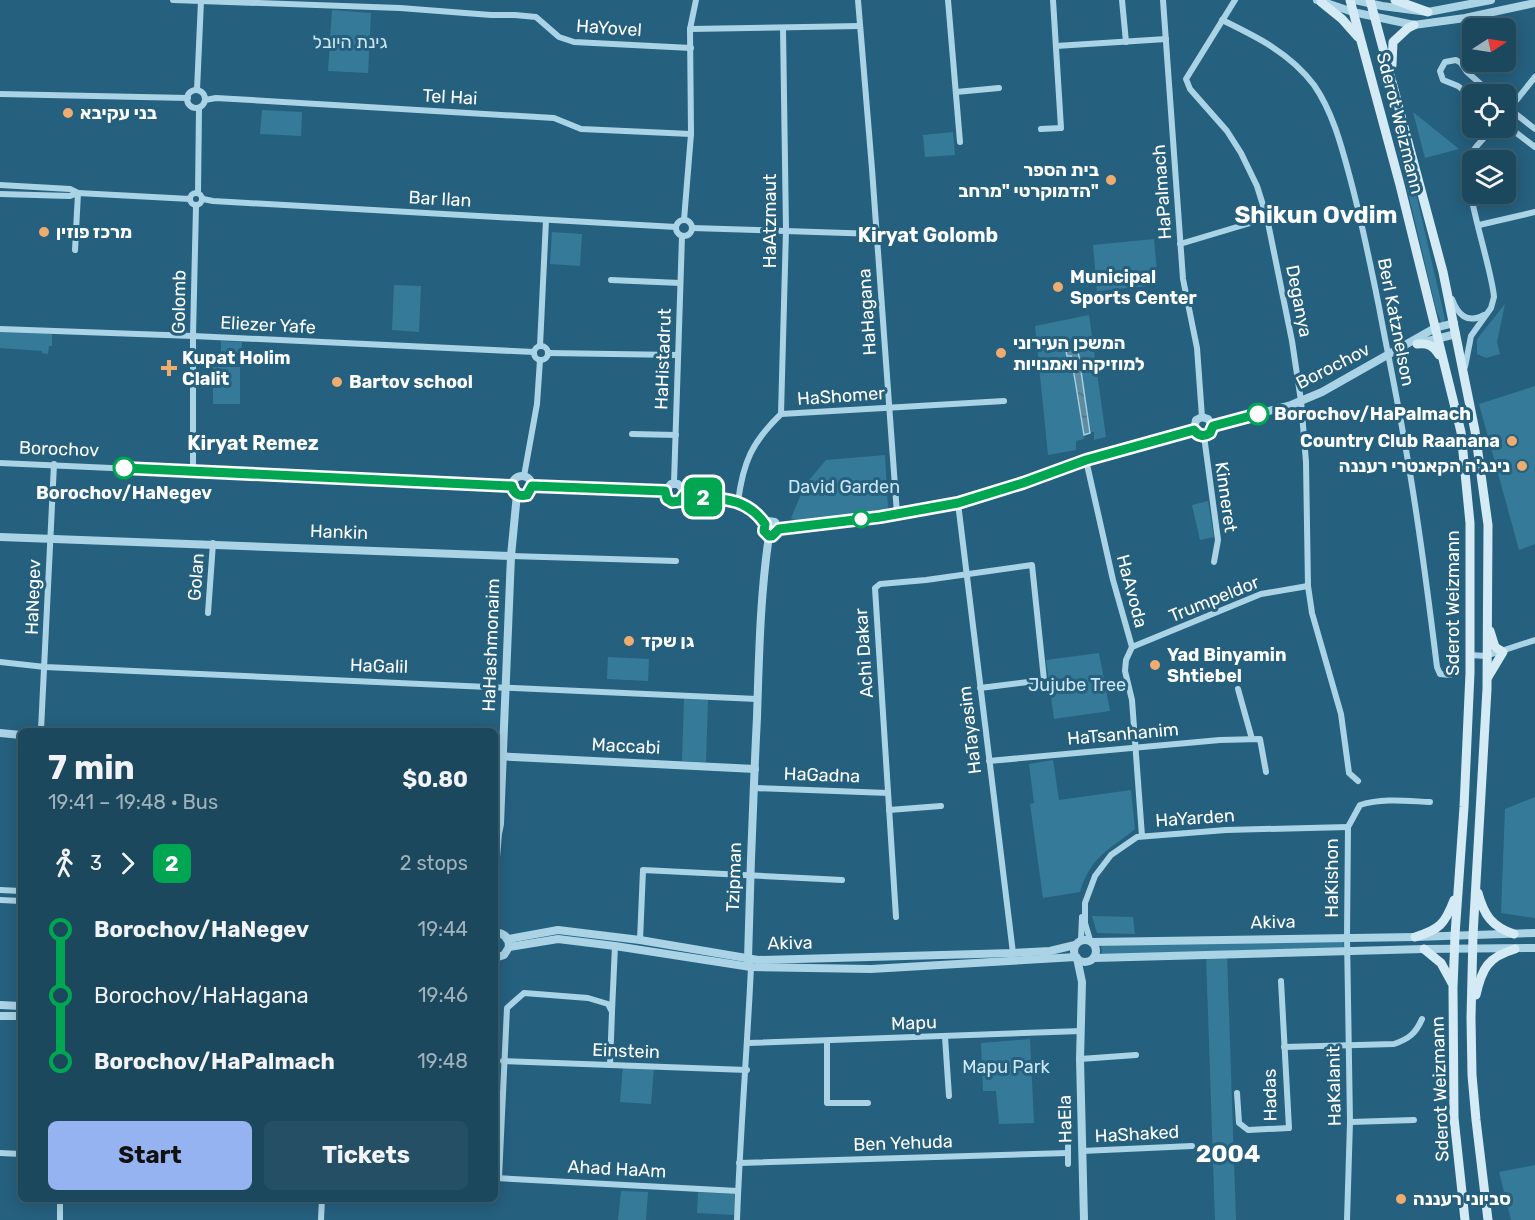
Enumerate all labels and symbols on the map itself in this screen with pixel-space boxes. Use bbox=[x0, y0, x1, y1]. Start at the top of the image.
street label: HaYovel bbox=[576, 15, 642, 41]
north arrow bbox=[1462, 18, 1516, 72]
park label: גינת היובל bbox=[313, 31, 387, 53]
street label: Sderot Weizmann bbox=[1372, 50, 1428, 196]
street label: Tel Hai bbox=[422, 85, 478, 109]
place label: בני עקיבא bbox=[80, 102, 157, 124]
marker: בני עקיבא bbox=[61, 106, 75, 120]
street label: HaPalmach bbox=[1148, 144, 1176, 240]
place label: בית הספר הדמוקרטי "מרחב" bbox=[958, 159, 1099, 202]
marker: בית הספר הדמוקרטי "מרחב" bbox=[1104, 173, 1118, 187]
street label: HaAtzmaut bbox=[759, 174, 781, 268]
street label: Bar Ilan bbox=[408, 186, 472, 212]
district label: Shikun Ovdim bbox=[1234, 201, 1398, 229]
place label: מרכז פוזין bbox=[56, 221, 132, 243]
district label: Kiryat Golomb bbox=[858, 223, 998, 247]
marker: מרכז פוזין bbox=[37, 225, 51, 239]
street label: Berl Katznelson bbox=[1373, 256, 1419, 388]
street label: Deganya bbox=[1281, 263, 1317, 339]
place label: Municipal Sports Center bbox=[1070, 266, 1197, 309]
street label: HaHagana bbox=[853, 268, 881, 356]
street label: Golomb bbox=[167, 270, 191, 334]
marker: Municipal Sports Center bbox=[1051, 280, 1065, 294]
street label: HaHistadrut bbox=[650, 308, 676, 410]
street label: Eliezer Yafe bbox=[220, 312, 316, 338]
place label: המשכן העירוני למוזיקה ואמנויות bbox=[1013, 332, 1145, 375]
street label: Borochov bbox=[1292, 338, 1374, 394]
marker: המשכן העירוני למוזיקה ואמנויות bbox=[994, 346, 1008, 360]
place label: Kupat Holim Clalit bbox=[182, 347, 290, 390]
marker: Kupat Holim Clalit bbox=[160, 359, 178, 377]
place label: Bartov school bbox=[349, 371, 473, 393]
marker: Bartov school bbox=[330, 375, 344, 389]
street label: HaShomer bbox=[796, 382, 886, 410]
marker: Borochov/HaPalmach bbox=[1247, 403, 1269, 425]
place label: Borochov/HaPalmach bbox=[1274, 403, 1471, 425]
place label: Country Club Raanana bbox=[1300, 430, 1500, 452]
district label: Kiryat Remez bbox=[187, 431, 319, 455]
marker: Country Club Raanana bbox=[1505, 434, 1519, 448]
street label: Borochov bbox=[19, 437, 99, 461]
place label: נינג'ה הקאנטרי רעננה bbox=[1339, 455, 1510, 477]
marker: Borochov/HaNegev bbox=[113, 457, 135, 479]
marker: נינג'ה הקאנטרי רעננה bbox=[1515, 459, 1529, 473]
street label: Kinneret bbox=[1210, 460, 1242, 534]
park label: David Garden bbox=[788, 476, 900, 498]
line badge: 2 bbox=[684, 478, 722, 516]
place label: Borochov/HaNegev bbox=[36, 482, 212, 504]
unlabelled marker bbox=[852, 510, 870, 528]
street label: Hankin bbox=[310, 520, 368, 544]
street label: Sderot Weizmann bbox=[1442, 530, 1464, 676]
street label: Golan bbox=[183, 552, 209, 602]
street label: HaAvoda bbox=[1112, 552, 1152, 630]
street label: HaNegev bbox=[21, 559, 45, 635]
street label: Trumpeldor bbox=[1166, 571, 1263, 627]
street label: HaHashmonaim bbox=[478, 578, 504, 712]
street label: Achi Dakar bbox=[850, 607, 878, 699]
place label: גן שקד bbox=[641, 630, 695, 652]
marker: גן שקד bbox=[622, 634, 636, 648]
place label: Yad Binyamin Shtiebel bbox=[1167, 644, 1287, 687]
street label: HaGalil bbox=[350, 654, 408, 678]
marker: Yad Binyamin Shtiebel bbox=[1148, 658, 1162, 672]
park label: Jujube Tree bbox=[1028, 674, 1126, 696]
street label: HaTayasim bbox=[954, 685, 986, 775]
street label: HaTsanhanim bbox=[1066, 718, 1180, 750]
street label: Maccabi bbox=[591, 733, 661, 759]
street label: HaGadna bbox=[783, 763, 861, 787]
street label: HaYarden bbox=[1155, 804, 1235, 832]
street label: HaKishon bbox=[1321, 838, 1343, 918]
street label: Tzipman bbox=[722, 842, 746, 912]
street label: Akiva bbox=[1250, 911, 1296, 933]
street label: Akiva bbox=[767, 932, 813, 954]
street label: Mapu bbox=[891, 1011, 937, 1035]
street label: Sderot Weizmann bbox=[1426, 1016, 1454, 1162]
street label: Einstein bbox=[592, 1039, 660, 1063]
street label: HaKalanit bbox=[1322, 1046, 1346, 1126]
park label: Mapu Park bbox=[962, 1056, 1051, 1078]
street label: Hadas bbox=[1259, 1068, 1281, 1122]
street label: HaEla bbox=[1054, 1095, 1076, 1143]
street label: HaShaked bbox=[1094, 1121, 1180, 1147]
street label: Ben Yehuda bbox=[853, 1130, 953, 1156]
district label: 2004 bbox=[1196, 1140, 1260, 1168]
street label: Ahad HaAm bbox=[567, 1155, 667, 1183]
place label: סביוני רעננה bbox=[1413, 1188, 1511, 1210]
marker: סביוני רעננה bbox=[1394, 1192, 1408, 1206]

